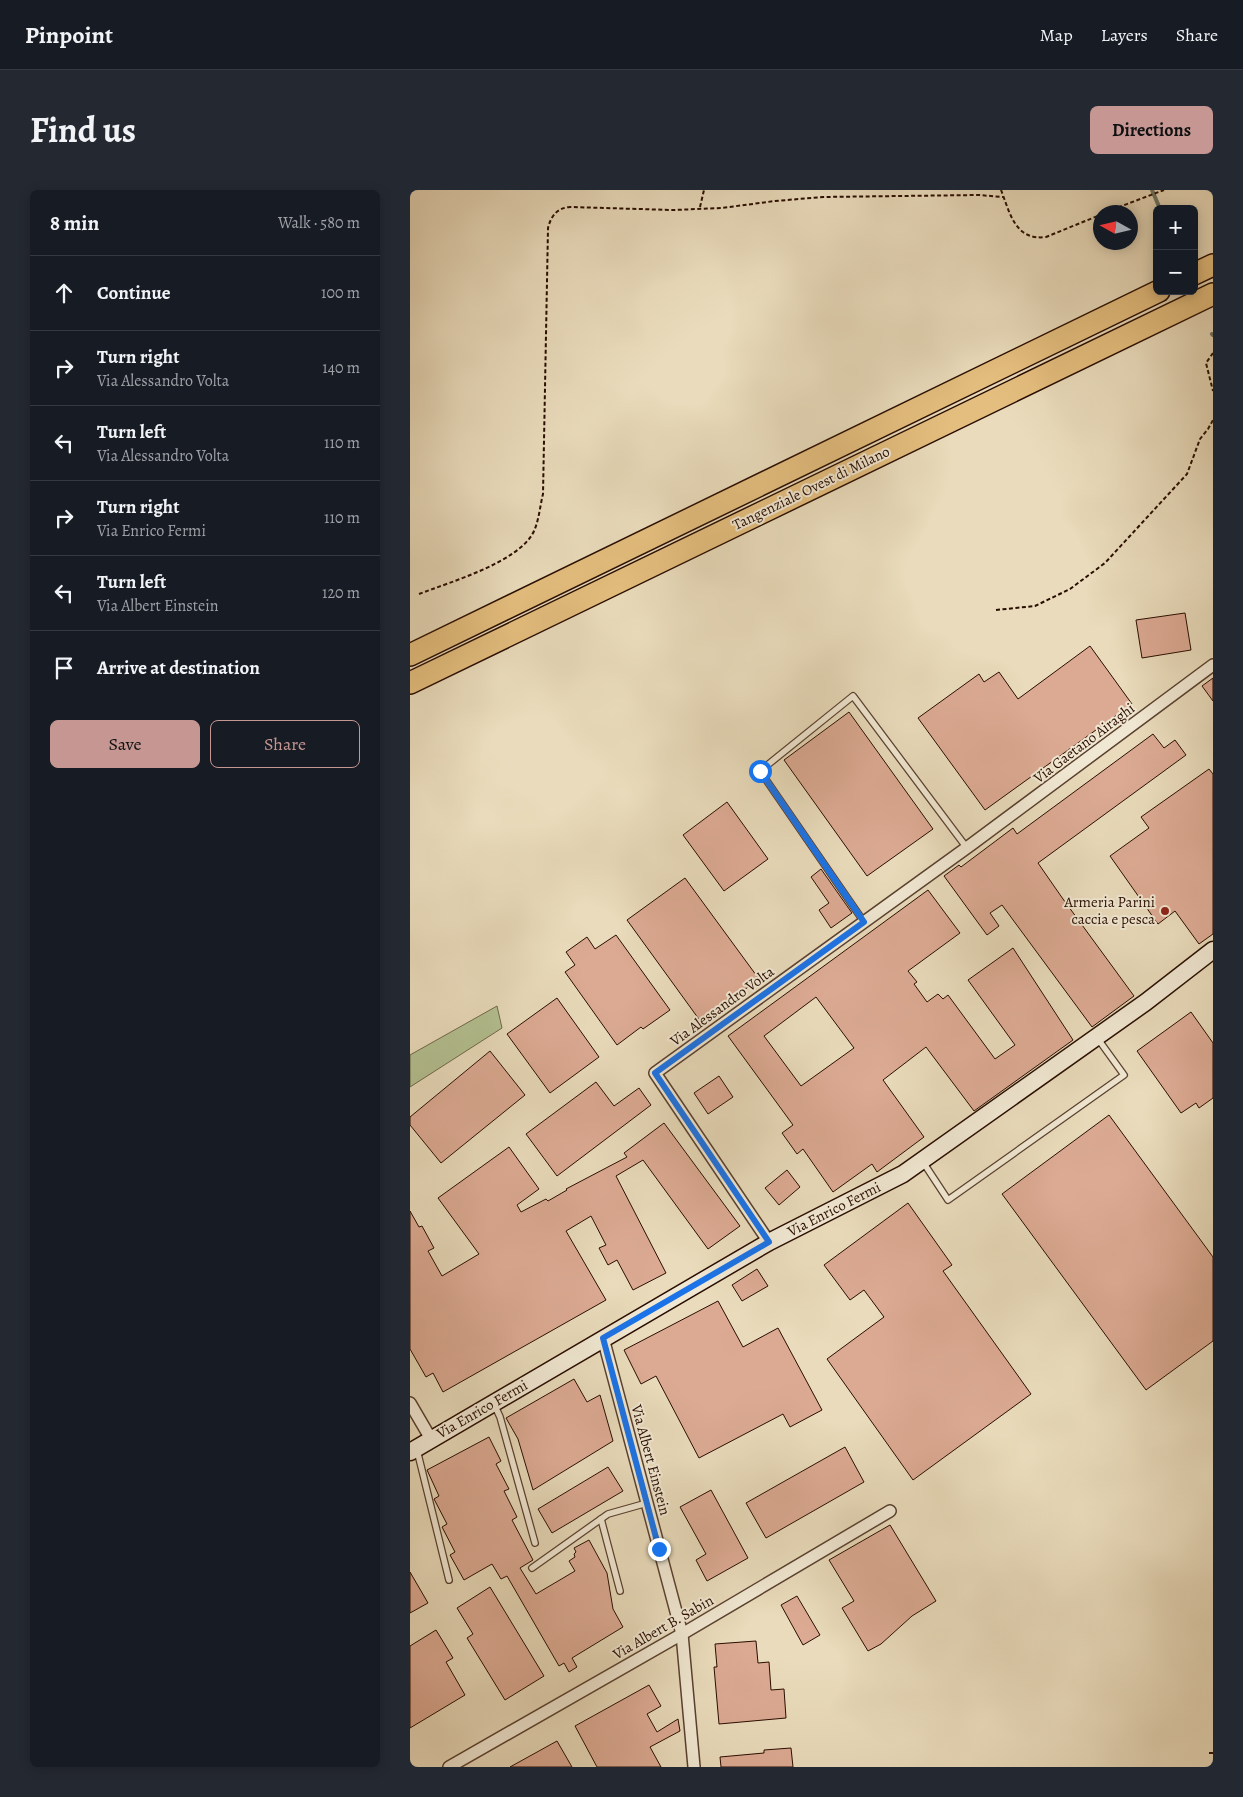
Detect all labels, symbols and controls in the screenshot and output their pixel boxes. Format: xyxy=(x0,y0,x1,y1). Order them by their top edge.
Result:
text: Pinpoint xyxy=(25,19,113,51)
text: Map xyxy=(1040,23,1073,47)
text: Layers xyxy=(1101,23,1148,47)
text: Share xyxy=(1176,23,1218,47)
text: Find us xyxy=(30,106,136,154)
button: Directions xyxy=(1090,106,1213,154)
north arrow xyxy=(1093,205,1138,250)
map controls xyxy=(1153,205,1198,295)
button: + xyxy=(1153,205,1198,250)
text: 8 min xyxy=(50,209,99,237)
text: Walk · 580 m xyxy=(278,212,360,234)
button: − xyxy=(1153,250,1198,295)
icon: ahead xyxy=(50,279,78,307)
text: Continue xyxy=(97,280,171,306)
text: 100 m xyxy=(321,282,360,304)
text: Turn right xyxy=(97,344,179,370)
icon: right xyxy=(50,354,78,382)
text: 140 m xyxy=(322,357,360,379)
text: Via Alessandro Volta xyxy=(97,370,229,392)
text: Turn left xyxy=(97,419,166,445)
icon: left xyxy=(50,429,78,457)
text: 110 m xyxy=(324,432,360,454)
street label: Tangenziale Ovest di Milano xyxy=(729,441,893,535)
text: Via Alessandro Volta xyxy=(97,445,229,467)
text: Turn right xyxy=(97,494,179,520)
icon: right xyxy=(50,504,78,532)
text: 110 m xyxy=(324,507,360,529)
text: Via Enrico Fermi xyxy=(97,520,206,542)
text: Turn left xyxy=(97,569,166,595)
icon: left xyxy=(50,579,78,607)
text: 120 m xyxy=(322,582,360,604)
text: Via Albert Einstein xyxy=(97,595,218,617)
icon: arrive xyxy=(50,654,78,682)
text: Arrive at destination xyxy=(97,655,260,681)
street label: Via Gaetano Airaghi xyxy=(1028,698,1139,788)
button: Save xyxy=(50,720,200,768)
button: Share xyxy=(210,720,360,768)
route start xyxy=(749,760,772,783)
place label: Armeria Parini caccia e pesca xyxy=(1063,892,1155,929)
marker: Armeria Parini caccia e pesca xyxy=(1159,905,1171,917)
street label: Via Alessandro Volta xyxy=(665,961,778,1051)
street label: Via Enrico Fermi xyxy=(783,1177,884,1242)
street label: Via Enrico Fermi xyxy=(432,1375,531,1444)
street label: Via Albert Einstein xyxy=(626,1401,675,1518)
route end xyxy=(648,1538,671,1561)
street label: Via Albert B. Sabin xyxy=(608,1590,717,1664)

